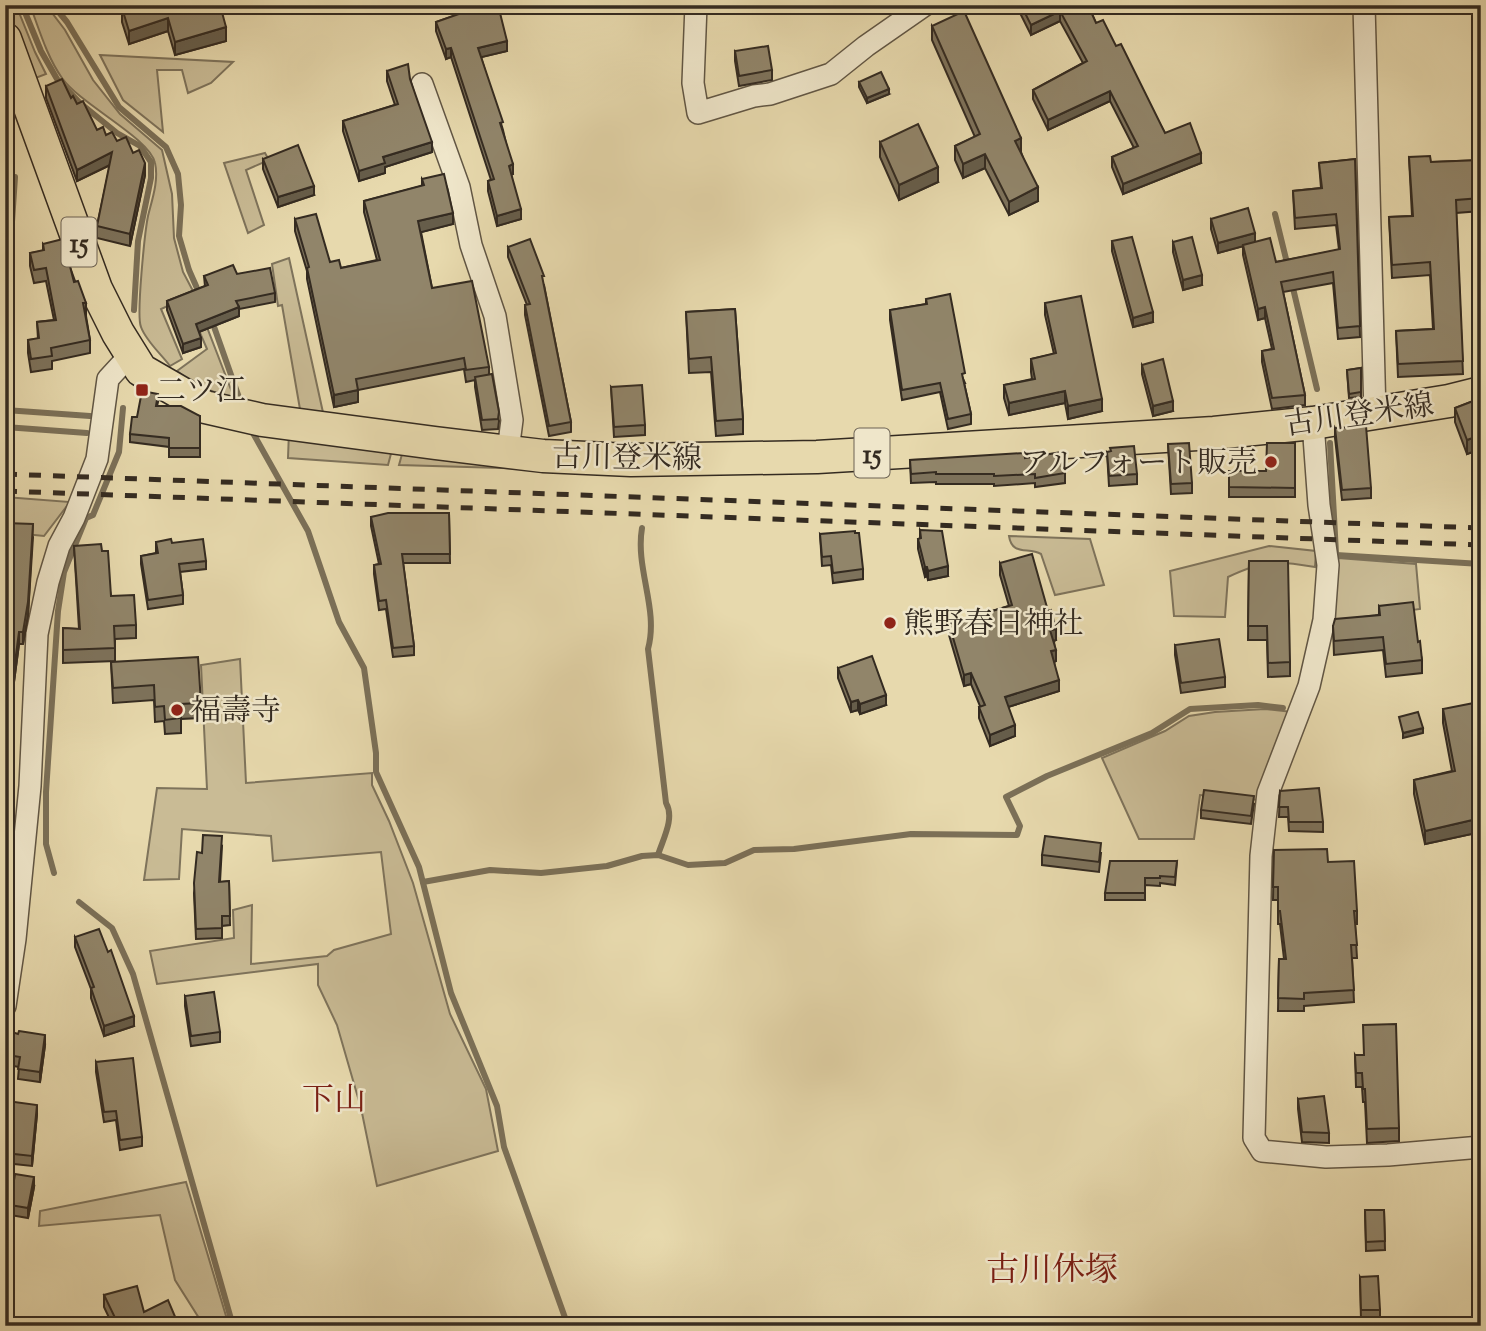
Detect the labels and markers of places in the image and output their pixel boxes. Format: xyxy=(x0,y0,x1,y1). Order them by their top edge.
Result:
place label: 二ツ江 xyxy=(156,371,246,414)
marker: 二ツ江 xyxy=(134,382,150,398)
place label: アルフォート販売 xyxy=(1020,443,1257,486)
marker: アルフォート販売 xyxy=(1263,454,1279,470)
place label: 熊野春日神社 xyxy=(904,604,1084,647)
marker: 熊野春日神社 xyxy=(882,615,898,631)
place label: 福壽寺 xyxy=(191,691,281,734)
marker: 福壽寺 xyxy=(169,702,185,718)

